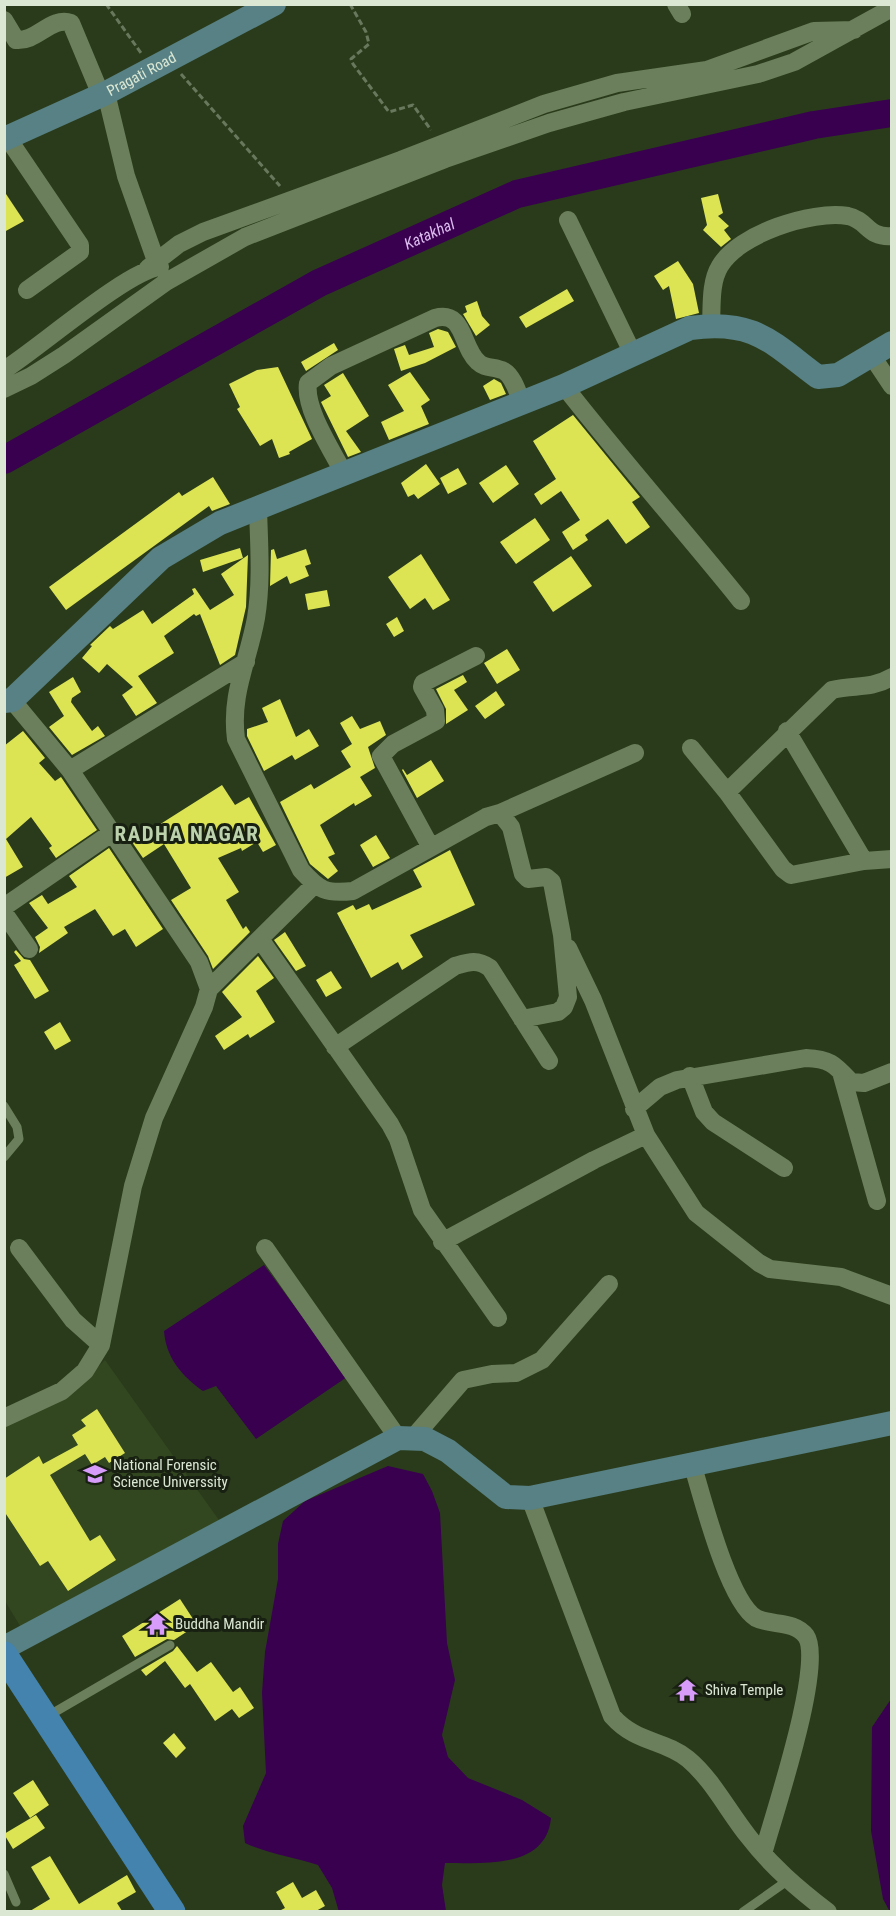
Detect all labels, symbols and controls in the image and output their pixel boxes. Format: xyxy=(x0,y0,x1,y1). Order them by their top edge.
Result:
street label: Pragati Road xyxy=(104,49,179,100)
water label: Katakhal xyxy=(401,214,458,254)
district label: RADHA NAGAR xyxy=(115,822,259,846)
place label: National Forensic Science Universsity xyxy=(113,1456,228,1491)
school or university icon: National Forensic Science Universsity xyxy=(82,1461,108,1487)
temple icon: Buddha Mandir xyxy=(144,1611,170,1637)
place label: Buddha Mandir xyxy=(175,1615,265,1633)
temple icon: Shiva Temple xyxy=(674,1677,700,1703)
place label: Shiva Temple xyxy=(705,1681,783,1699)

